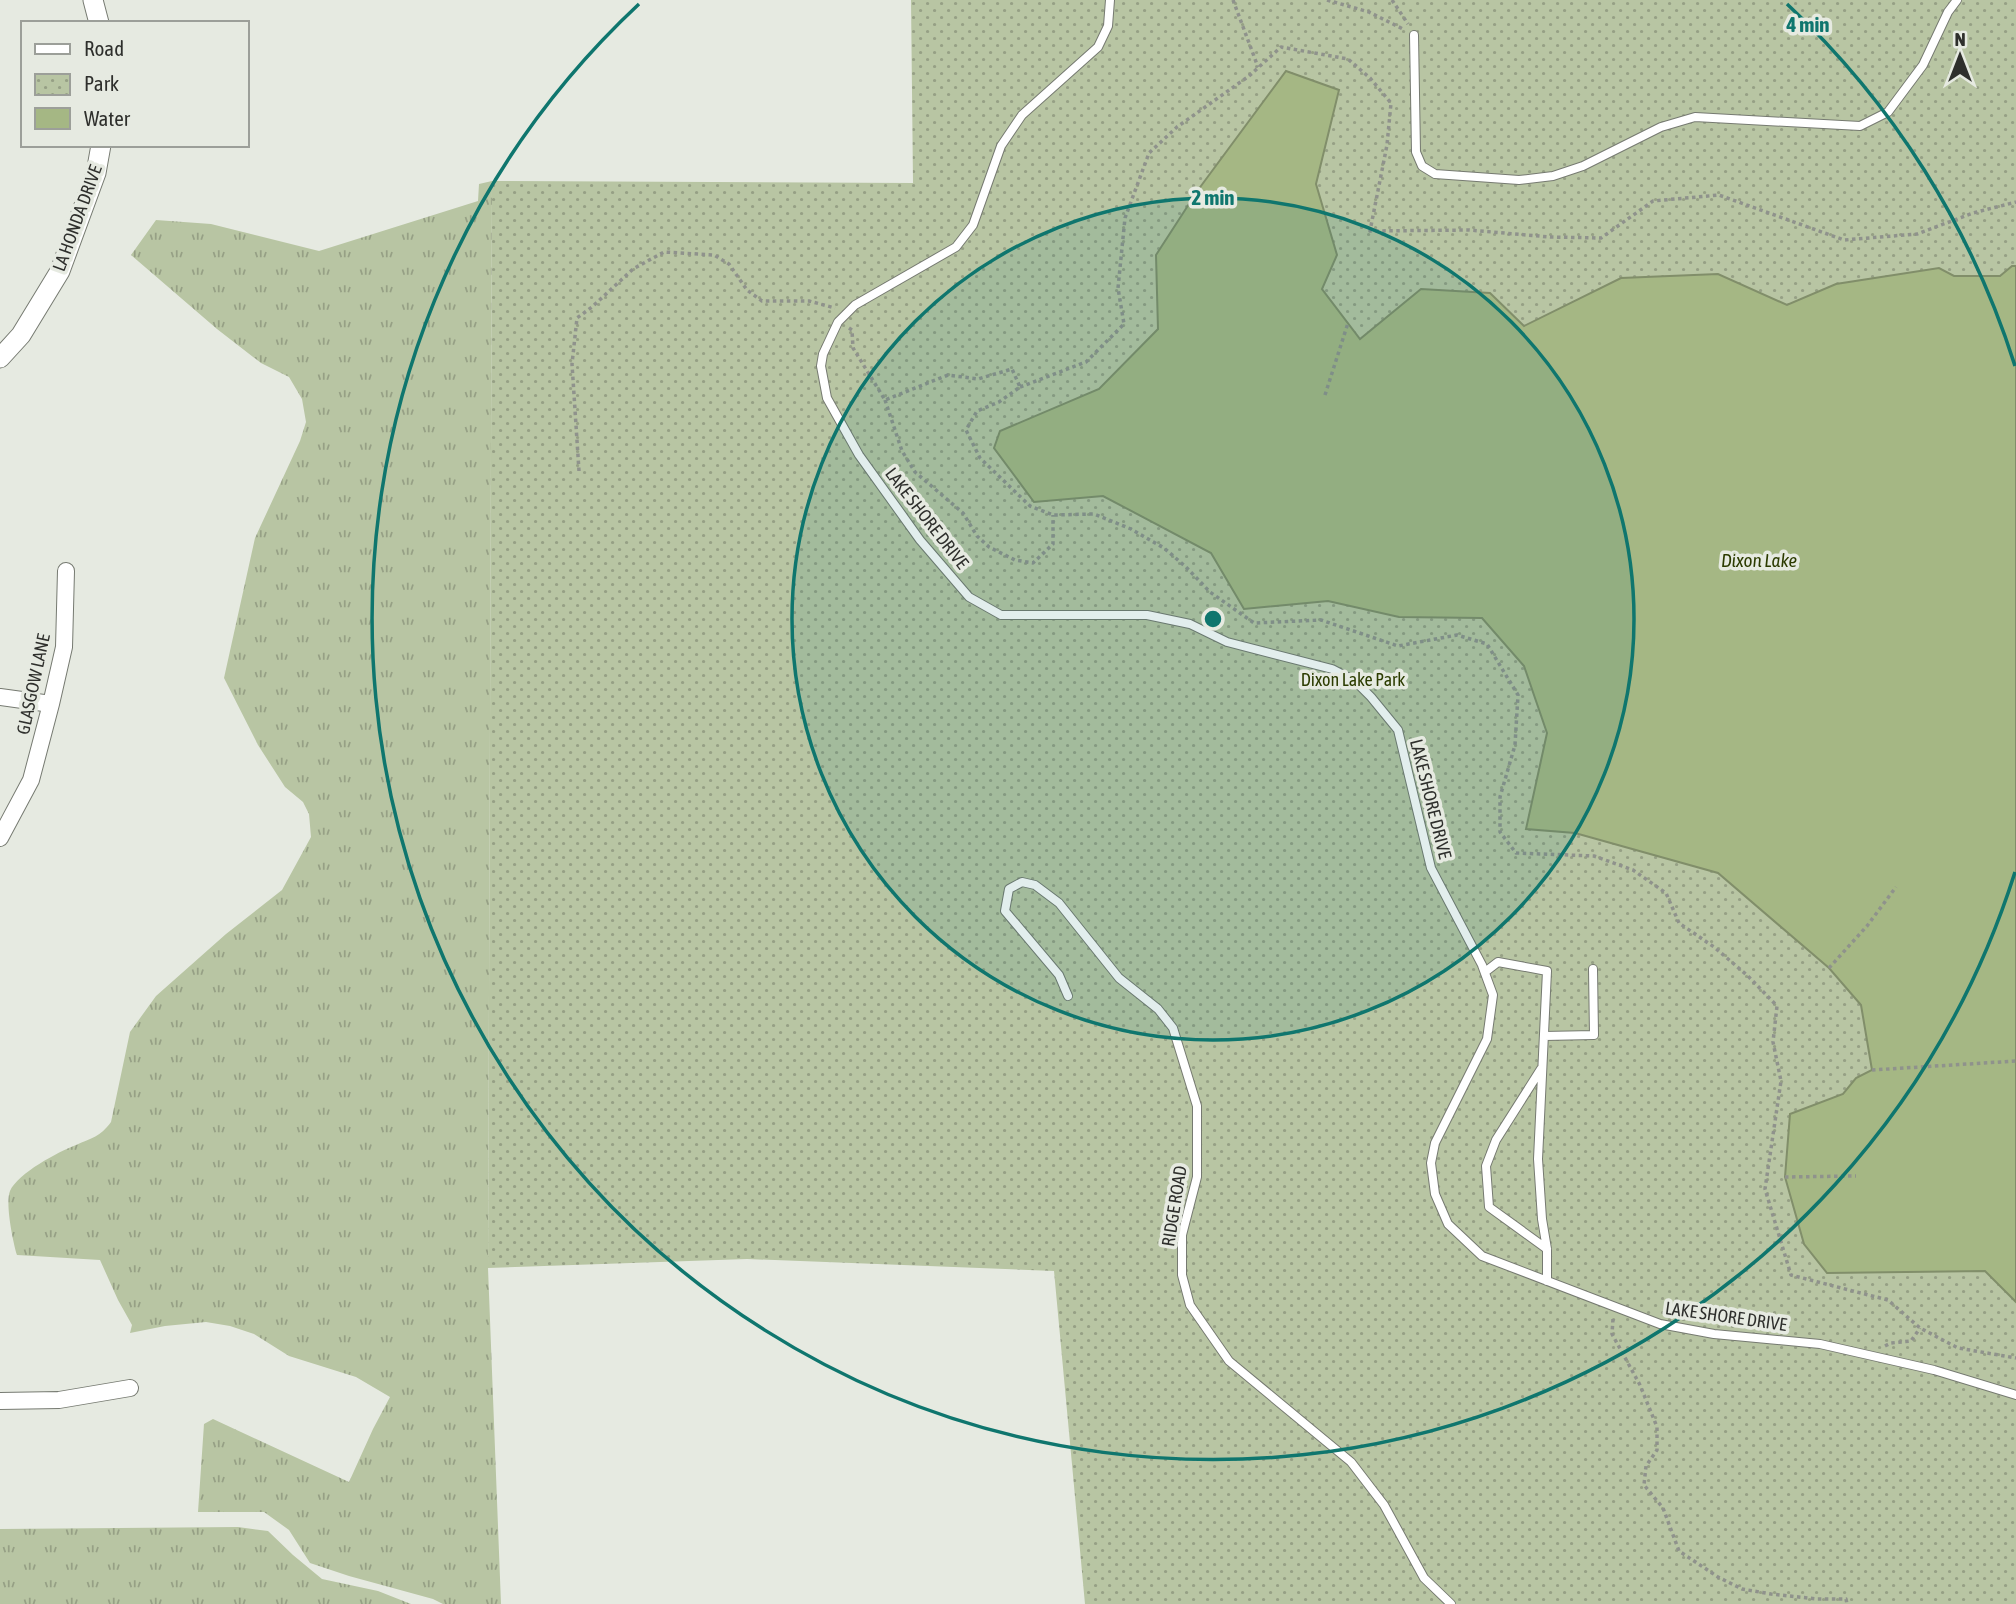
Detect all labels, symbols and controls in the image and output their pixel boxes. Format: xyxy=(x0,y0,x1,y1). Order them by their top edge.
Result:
text: 4 min xyxy=(1786,12,1829,36)
legend xyxy=(21,21,248,147)
north arrow xyxy=(1925,21,1995,91)
text: N xyxy=(1954,28,1966,50)
text: Road xyxy=(84,36,124,60)
text: Park xyxy=(84,71,119,95)
text: Water xyxy=(84,106,131,130)
street label: LA HONDA DRIVE xyxy=(48,162,106,274)
text: 2 min xyxy=(1192,185,1234,209)
street label: LAKE SHORE DRIVE xyxy=(881,463,973,573)
water label: Dixon Lake xyxy=(1721,549,1797,571)
centre of rings xyxy=(1201,607,1225,631)
street label: GLASGOW LANE xyxy=(12,631,54,736)
park label: Dixon Lake Park xyxy=(1301,669,1405,690)
street label: LAKE SHORE DRIVE xyxy=(1406,737,1456,861)
street label: RIDGE ROAD xyxy=(1157,1164,1191,1248)
street label: LAKE SHORE DRIVE xyxy=(1664,1297,1788,1335)

